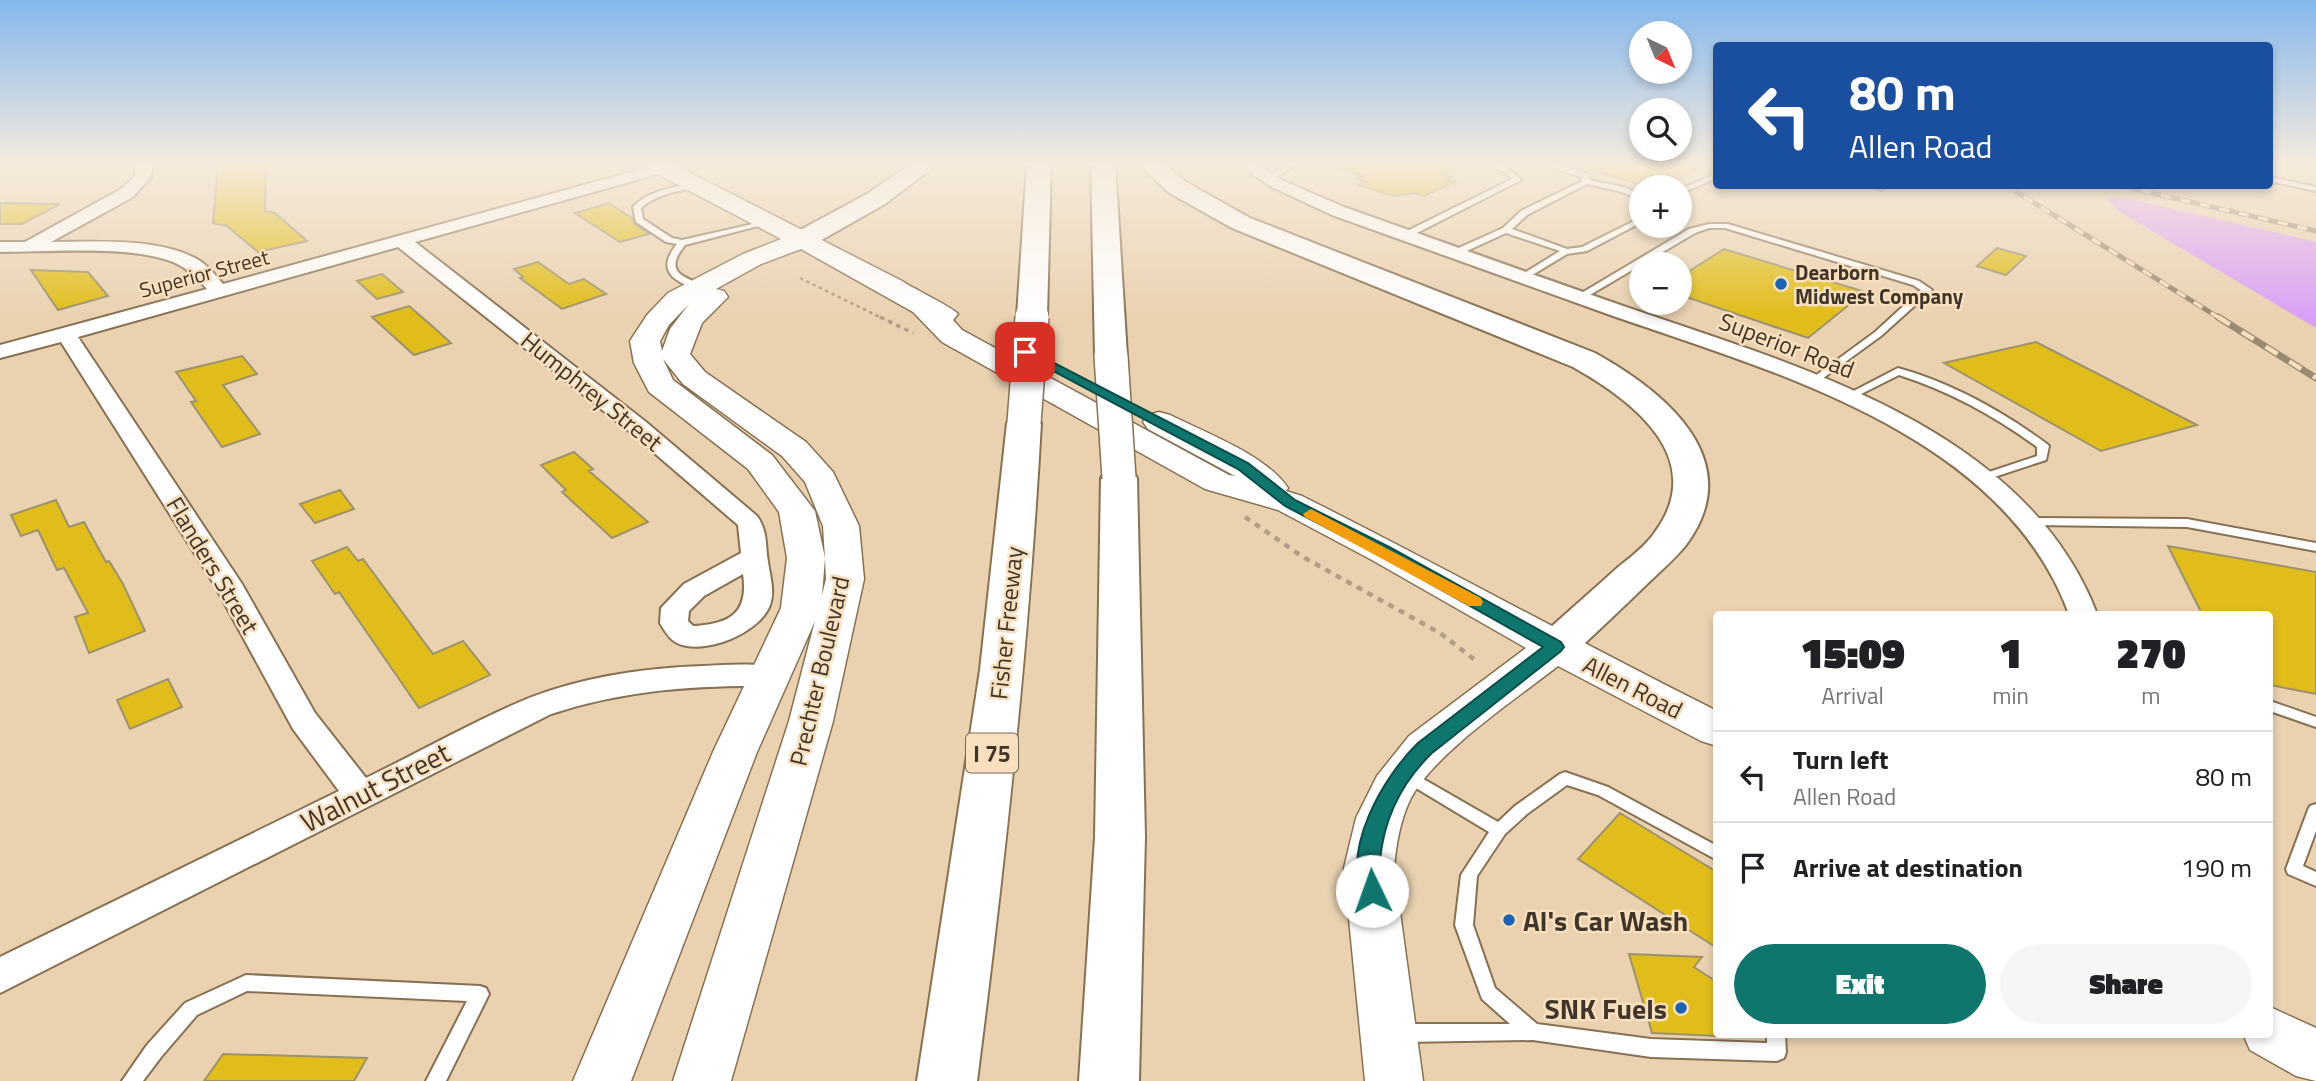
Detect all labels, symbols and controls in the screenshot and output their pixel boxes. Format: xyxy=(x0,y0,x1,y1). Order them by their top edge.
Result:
north arrow xyxy=(1629,21,1692,84)
map controls xyxy=(1629,21,1692,315)
text: 80 m xyxy=(1849,54,1956,129)
icon: left xyxy=(1734,70,1825,161)
button: search xyxy=(1629,98,1692,161)
text: Allen Road xyxy=(1849,122,1993,170)
button: + xyxy=(1629,175,1692,238)
street label: Superior Street xyxy=(136,240,273,306)
button: − xyxy=(1629,252,1692,315)
place label: Dearborn Midwest Company xyxy=(1795,256,1964,312)
marker: Dearborn Midwest Company xyxy=(1773,276,1789,292)
street label: Superior Road xyxy=(1714,303,1860,387)
street label: Humphrey Street xyxy=(513,322,671,460)
pin xyxy=(995,322,1055,382)
icon: arrive xyxy=(1006,333,1044,371)
street label: Flanders Street xyxy=(158,490,269,641)
street label: Fisher Freeway xyxy=(980,544,1032,701)
street label: Prechter Boulevard xyxy=(780,573,858,769)
text: 15:09 xyxy=(1800,620,1905,684)
text: 1 xyxy=(1999,620,2022,684)
text: 270 xyxy=(2116,620,2186,684)
street label: Allen Road xyxy=(1577,647,1689,727)
text: Arrival xyxy=(1821,678,1884,713)
text: min xyxy=(1992,678,2029,713)
text: m xyxy=(2141,678,2161,713)
street label: Walnut Street xyxy=(293,731,458,843)
road number: I 75 xyxy=(966,734,1018,772)
text: Turn left xyxy=(1793,740,1888,779)
text: 80 m xyxy=(2195,757,2252,796)
icon: left xyxy=(1734,758,1772,796)
text: Allen Road xyxy=(1793,779,1896,814)
text: Arrive at destination xyxy=(1793,848,2023,887)
text: 190 m xyxy=(2181,848,2252,887)
icon: arrive xyxy=(1734,849,1772,887)
position arrow xyxy=(1335,854,1409,928)
place label: Al's Car Wash xyxy=(1523,899,1688,942)
marker: Al's Car Wash xyxy=(1501,912,1517,928)
button: Exit xyxy=(1734,944,1986,1024)
button: Share xyxy=(2000,944,2252,1024)
place label: SNK Fuels xyxy=(1545,987,1667,1030)
marker: SNK Fuels xyxy=(1673,1000,1689,1016)

